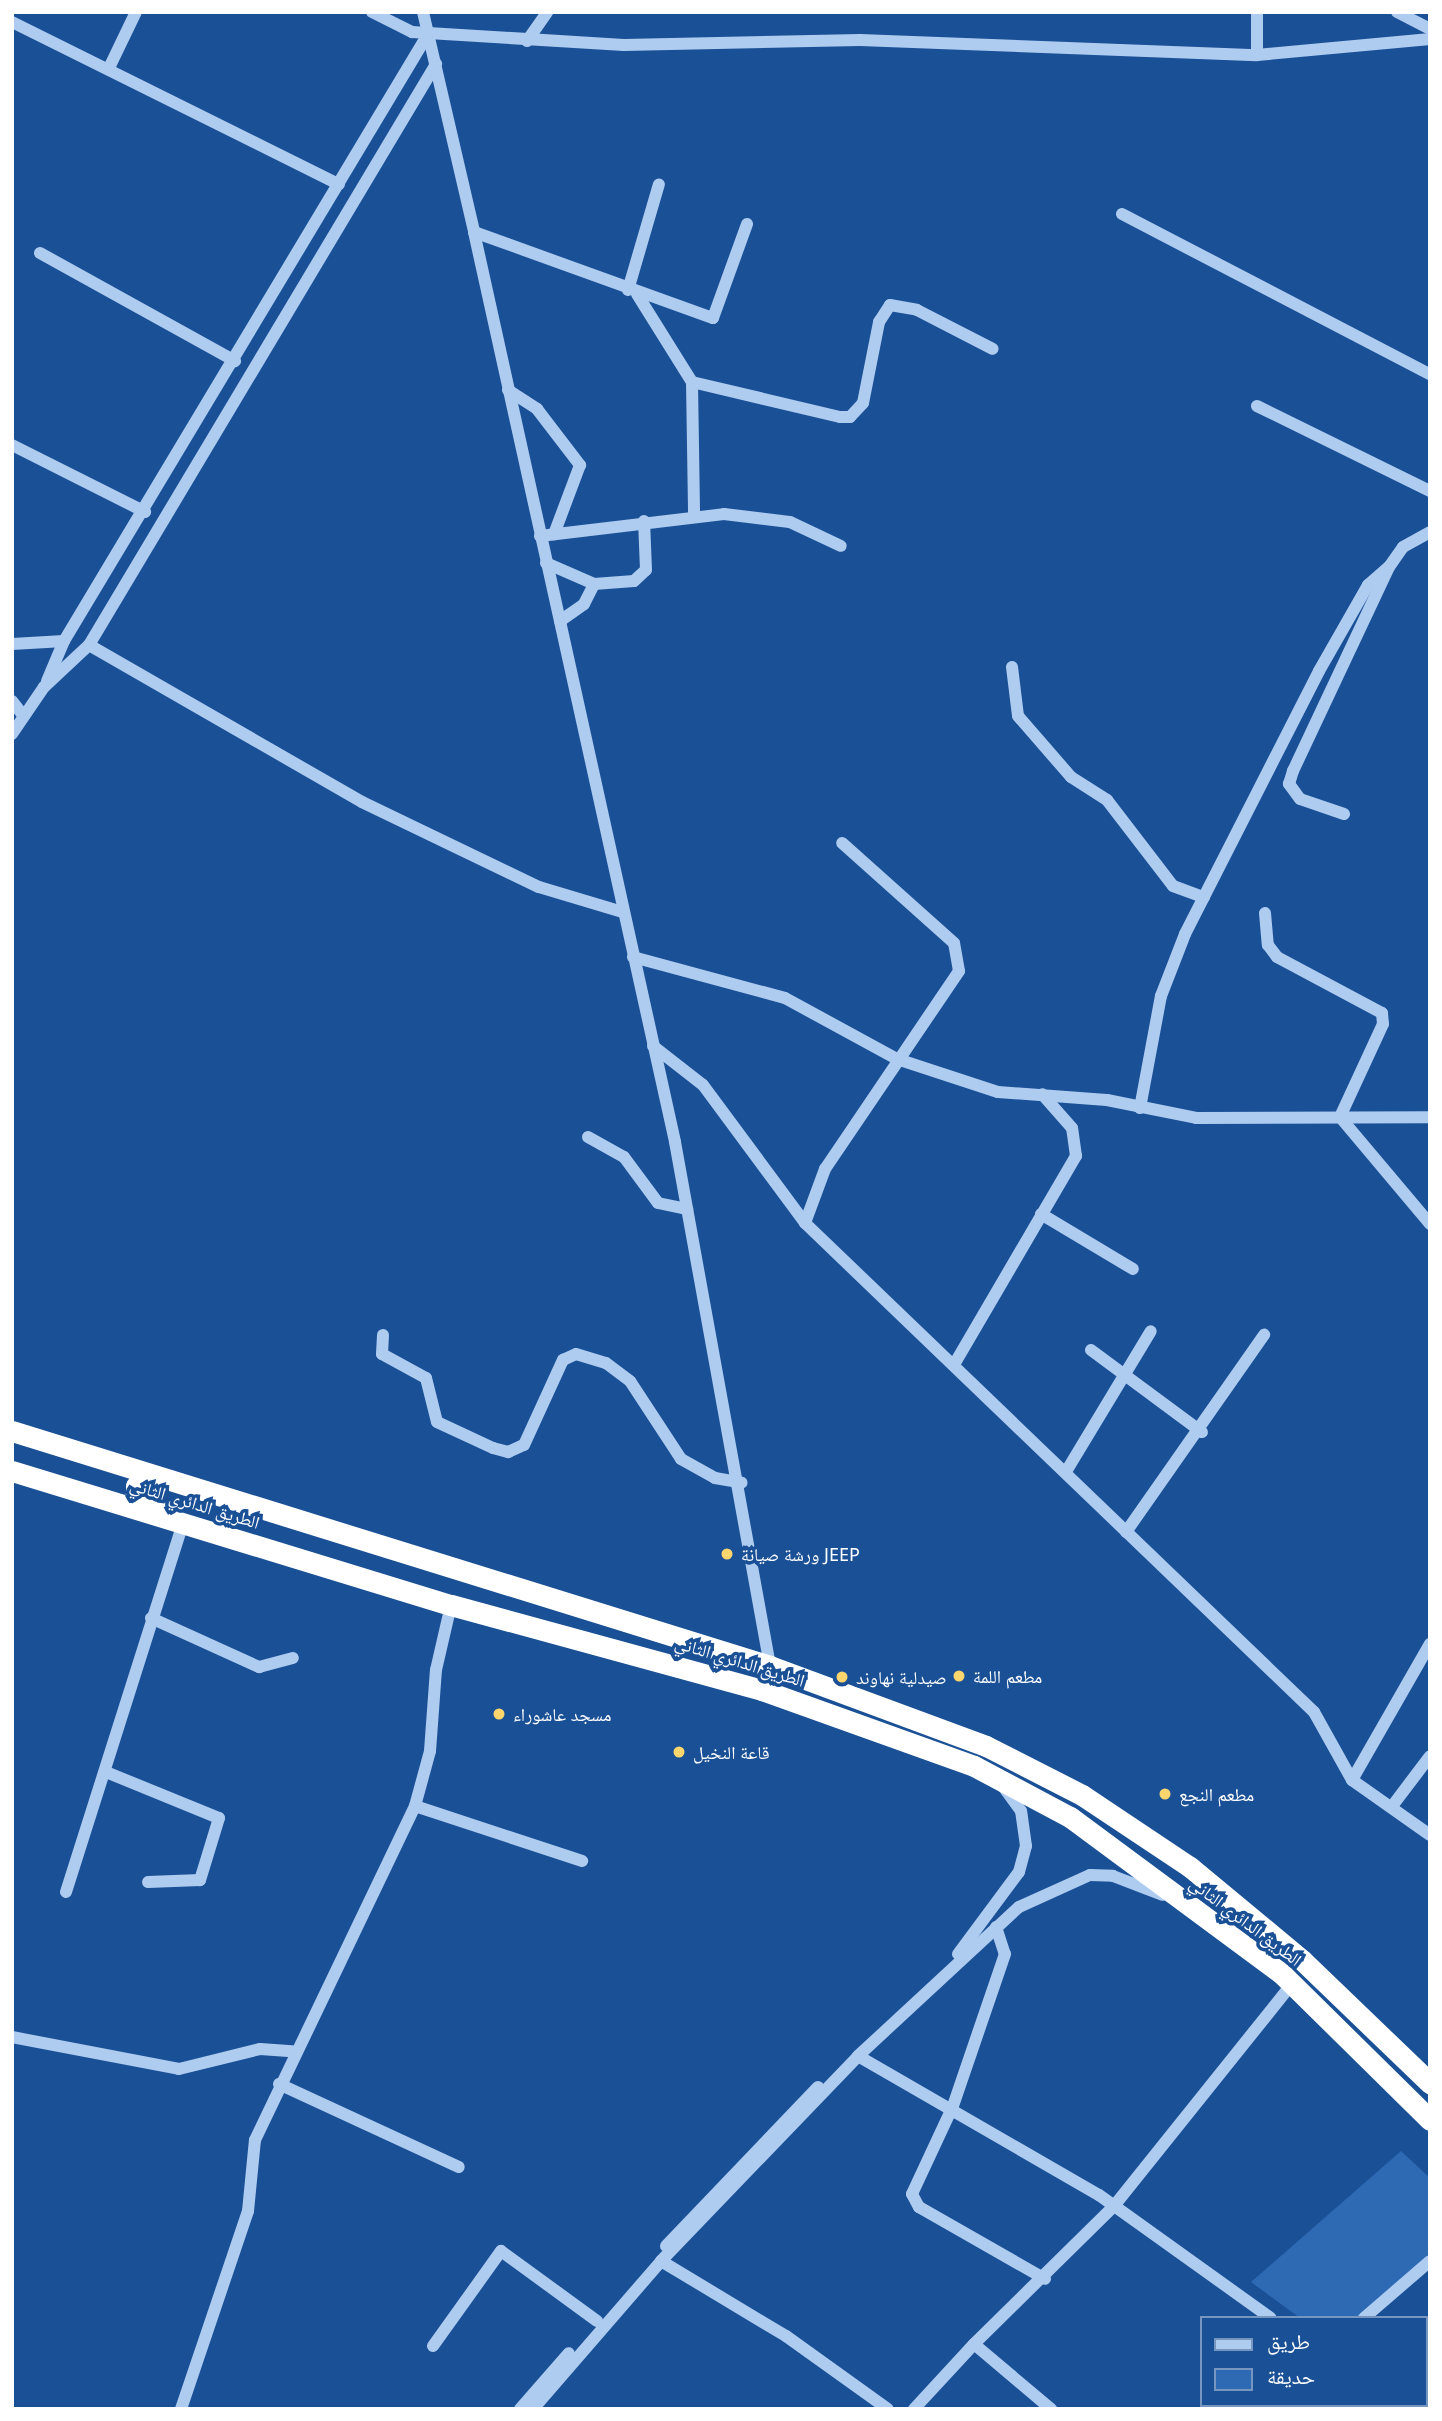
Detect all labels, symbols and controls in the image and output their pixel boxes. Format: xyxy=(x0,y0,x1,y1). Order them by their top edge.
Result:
street label: الطريق الدائري الثاني xyxy=(128,1473,262,1533)
place label: ورشة صيانة JEEP xyxy=(741,1543,860,1565)
marker: ورشة صيانة JEEP xyxy=(719,1546,735,1562)
street label: الطريق الدائري الثاني xyxy=(673,1631,807,1691)
place label: مطعم اللمة xyxy=(973,1665,1042,1687)
place label: صيدلية نهاوند xyxy=(856,1666,947,1688)
marker: مطعم اللمة xyxy=(951,1668,967,1684)
marker: صيدلية نهاوند xyxy=(834,1669,850,1685)
place label: مسجد عاشوراء xyxy=(513,1703,611,1725)
marker: مسجد عاشوراء xyxy=(491,1706,507,1722)
place label: قاعة النخيل xyxy=(693,1741,769,1763)
marker: قاعة النخيل xyxy=(671,1744,687,1760)
place label: مطعم النجع xyxy=(1179,1783,1254,1805)
marker: مطعم النجع xyxy=(1157,1786,1173,1802)
street label: الطريق الدائري الثاني xyxy=(1186,1872,1306,1970)
legend xyxy=(1200,2316,1428,2407)
text: طريق xyxy=(1267,2327,1310,2355)
text: حديقة xyxy=(1267,2362,1315,2390)

